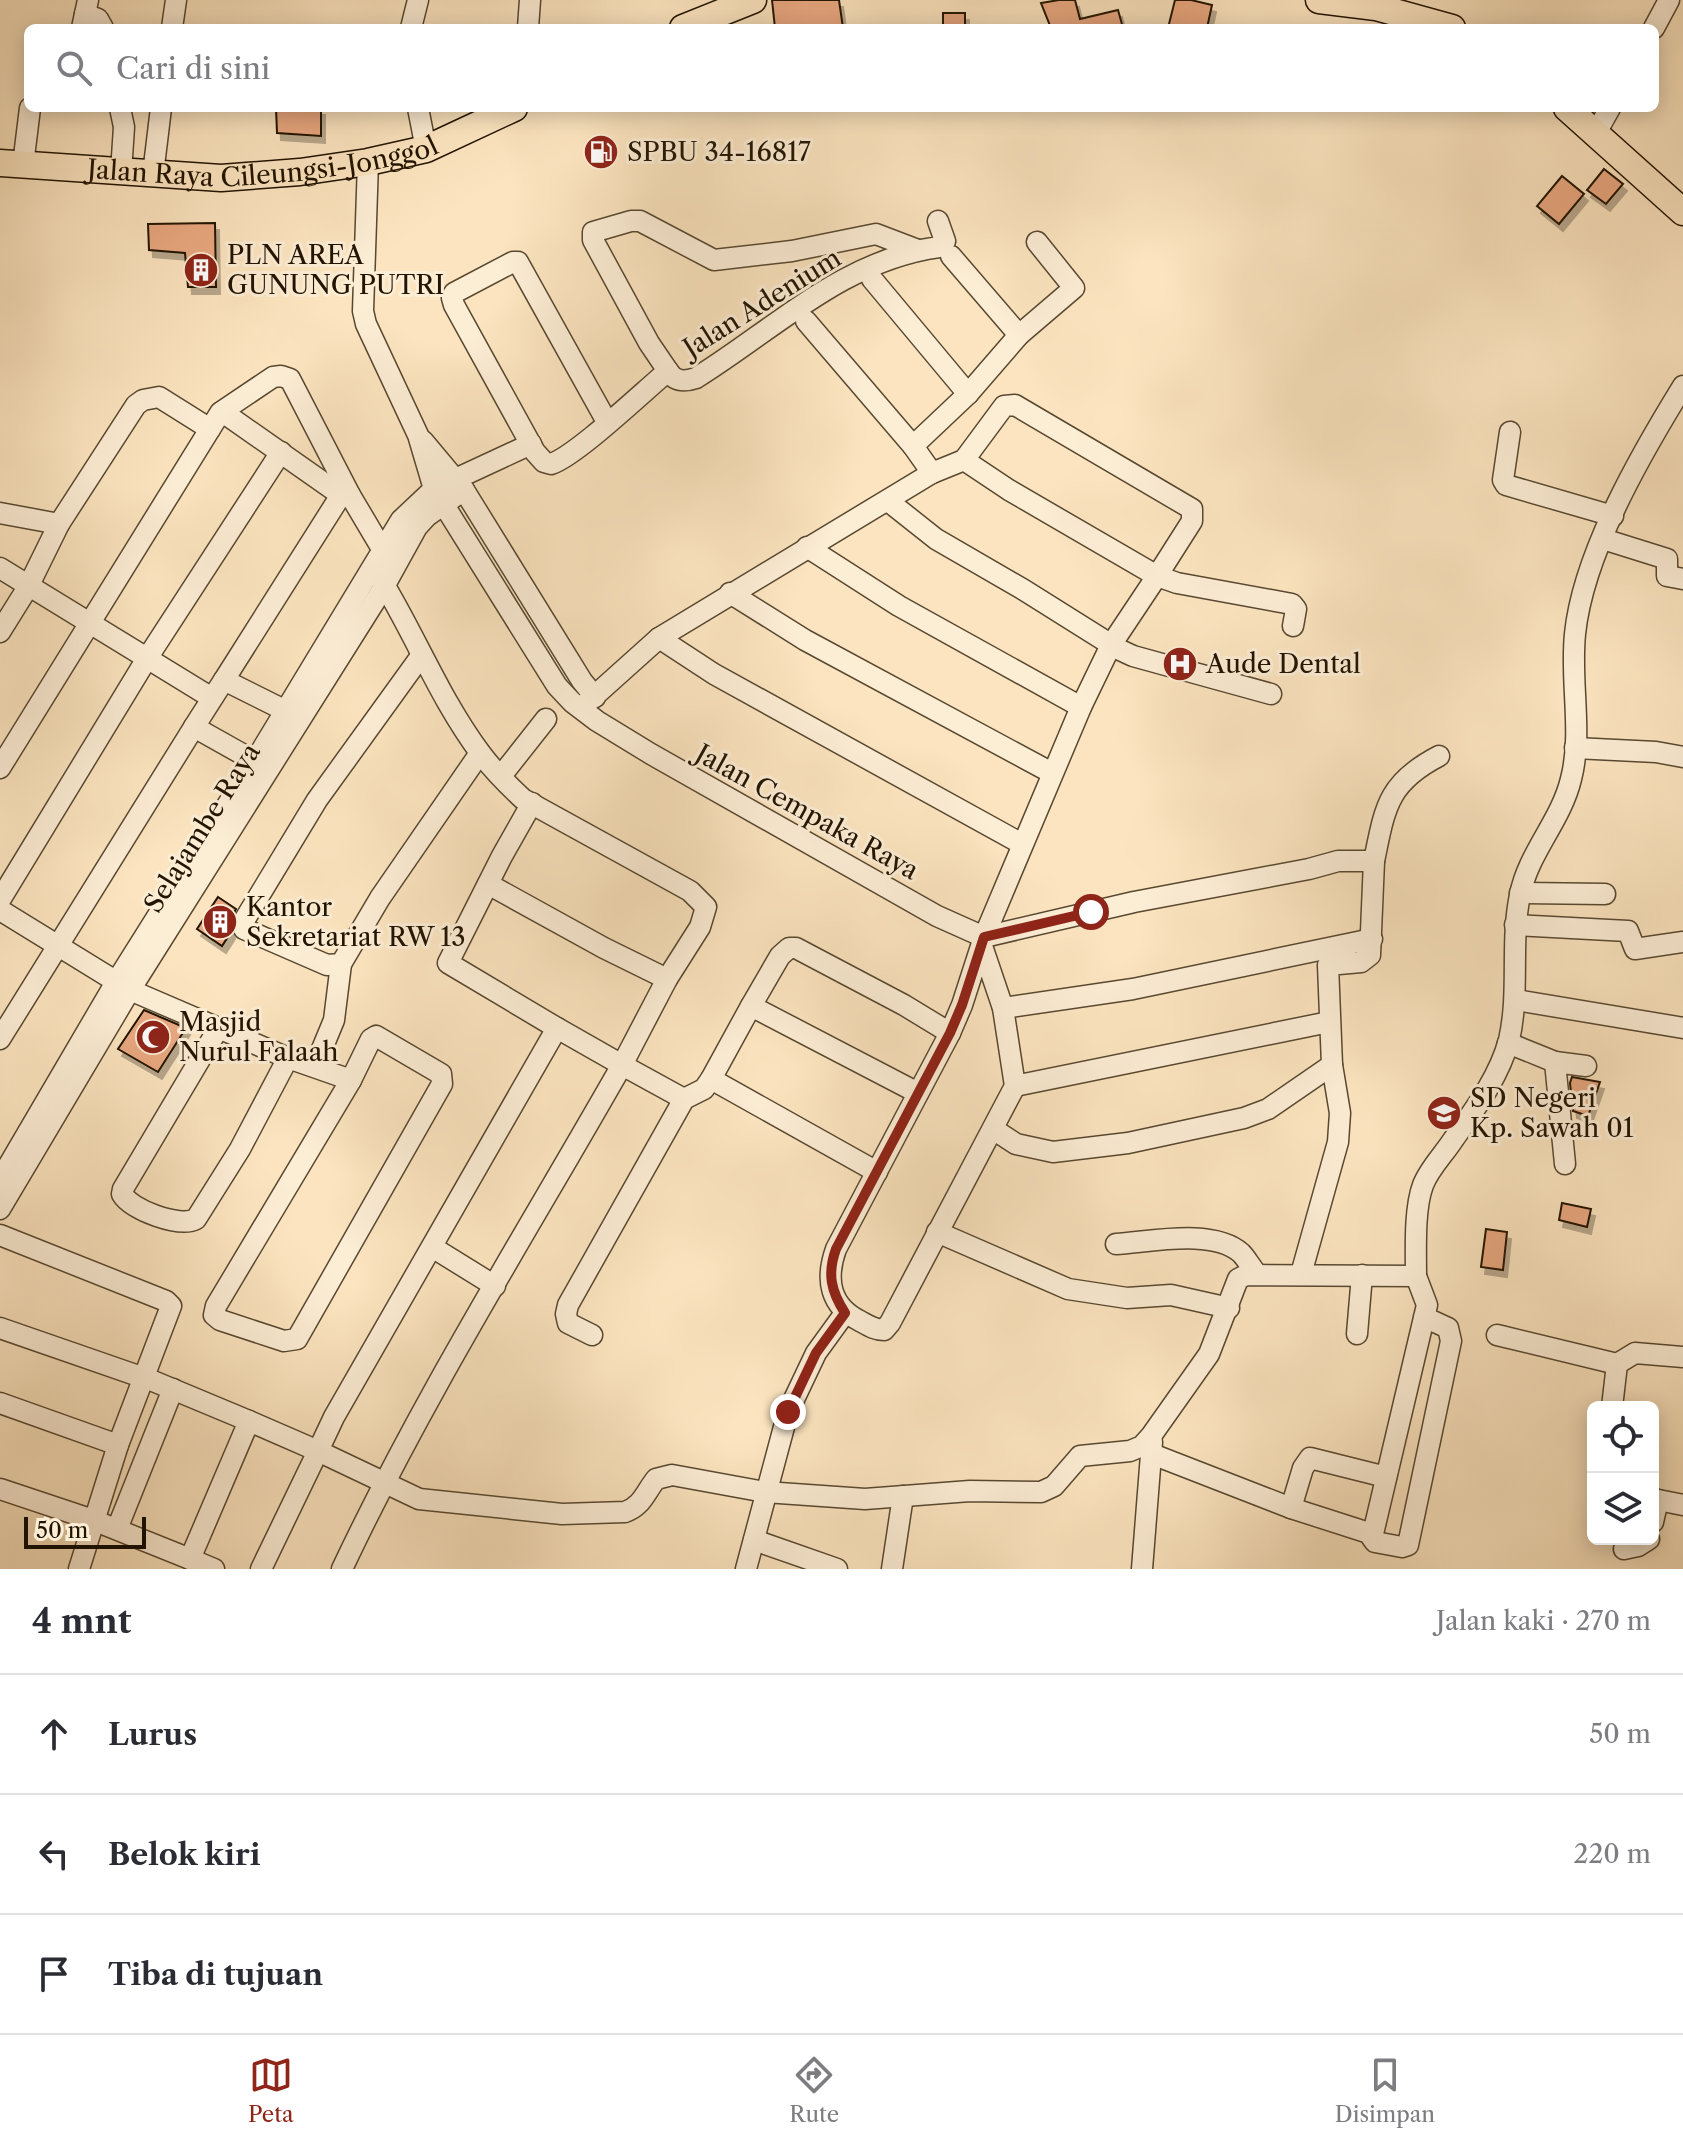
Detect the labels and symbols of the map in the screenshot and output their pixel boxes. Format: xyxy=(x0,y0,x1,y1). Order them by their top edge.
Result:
street label: Jalan Raya Cileungsi-Jonggol xyxy=(82,130,443,194)
fuel station icon: SPBU 34-16817 xyxy=(582,133,620,171)
place label: SPBU 34-16817 xyxy=(627,136,811,168)
place label: PLN AREA GUNUNG PUTRI xyxy=(227,239,444,301)
street label: Jalan Adenium xyxy=(674,242,847,366)
building icon: PLN AREA GUNUNG PUTRI xyxy=(182,251,220,289)
hospital icon: Aude Dental xyxy=(1161,645,1199,683)
place label: Aude Dental xyxy=(1205,648,1361,680)
street label: Jalan Cempaka Raya xyxy=(686,735,924,887)
street label: Selajambe Raya xyxy=(137,737,267,919)
place label: Kantor Sekretariat RW 13 xyxy=(246,891,466,953)
route start xyxy=(1073,894,1109,930)
building icon: Kantor Sekretariat RW 13 xyxy=(201,903,239,941)
place label: Masjid Nurul Falaah xyxy=(179,1006,339,1068)
mosque icon: Masjid Nurul Falaah xyxy=(134,1018,172,1056)
place label: SD Negeri Kp. Sawah 01 xyxy=(1470,1082,1634,1144)
school or university icon: SD Negeri Kp. Sawah 01 xyxy=(1425,1094,1463,1132)
route end xyxy=(770,1394,806,1430)
scale bar xyxy=(24,1513,146,1549)

